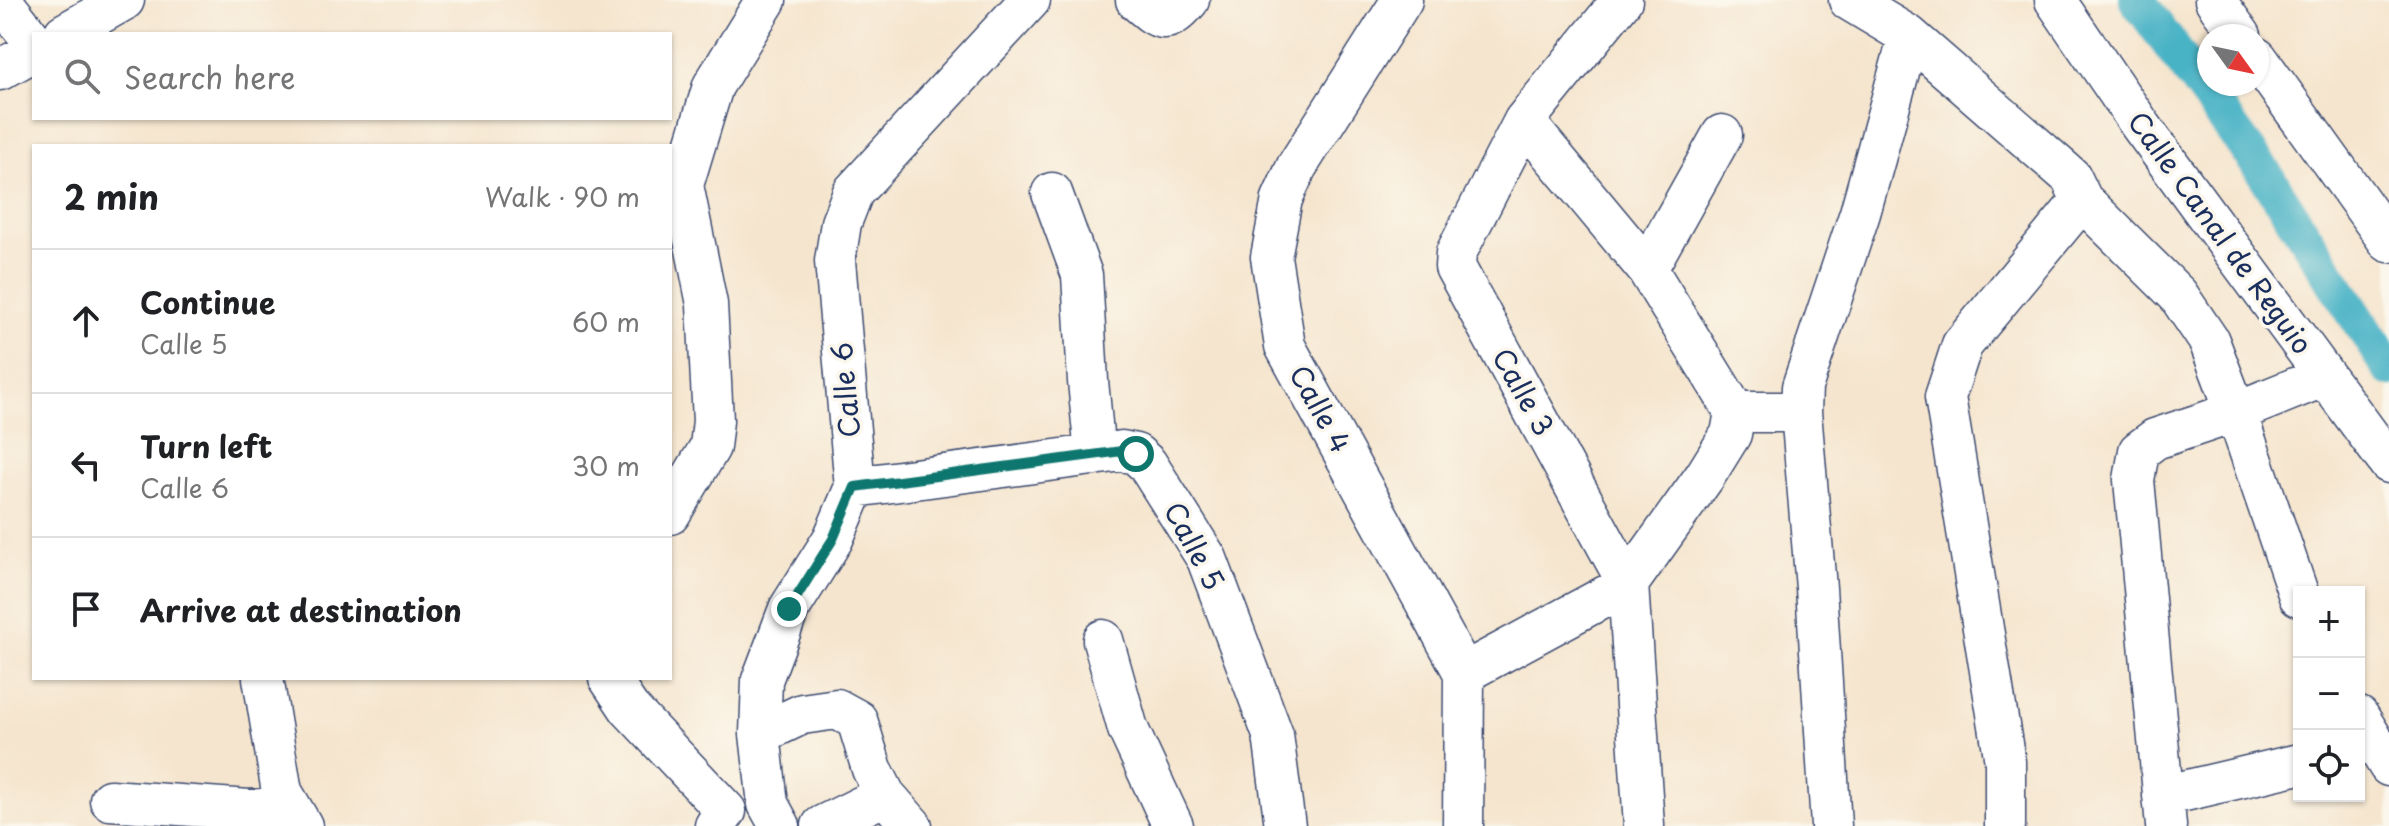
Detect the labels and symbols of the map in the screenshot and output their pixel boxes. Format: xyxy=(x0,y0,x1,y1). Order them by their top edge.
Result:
north arrow xyxy=(2197,24,2269,96)
street label: Calle Canal de Reguio xyxy=(2118,102,2324,363)
street label: Calle 3 xyxy=(1483,339,1566,443)
street label: Calle 6 xyxy=(819,341,870,440)
street label: Calle 4 xyxy=(1280,356,1363,460)
route start xyxy=(1118,436,1154,472)
street label: Calle 5 xyxy=(1154,494,1236,597)
route end xyxy=(771,591,807,627)

